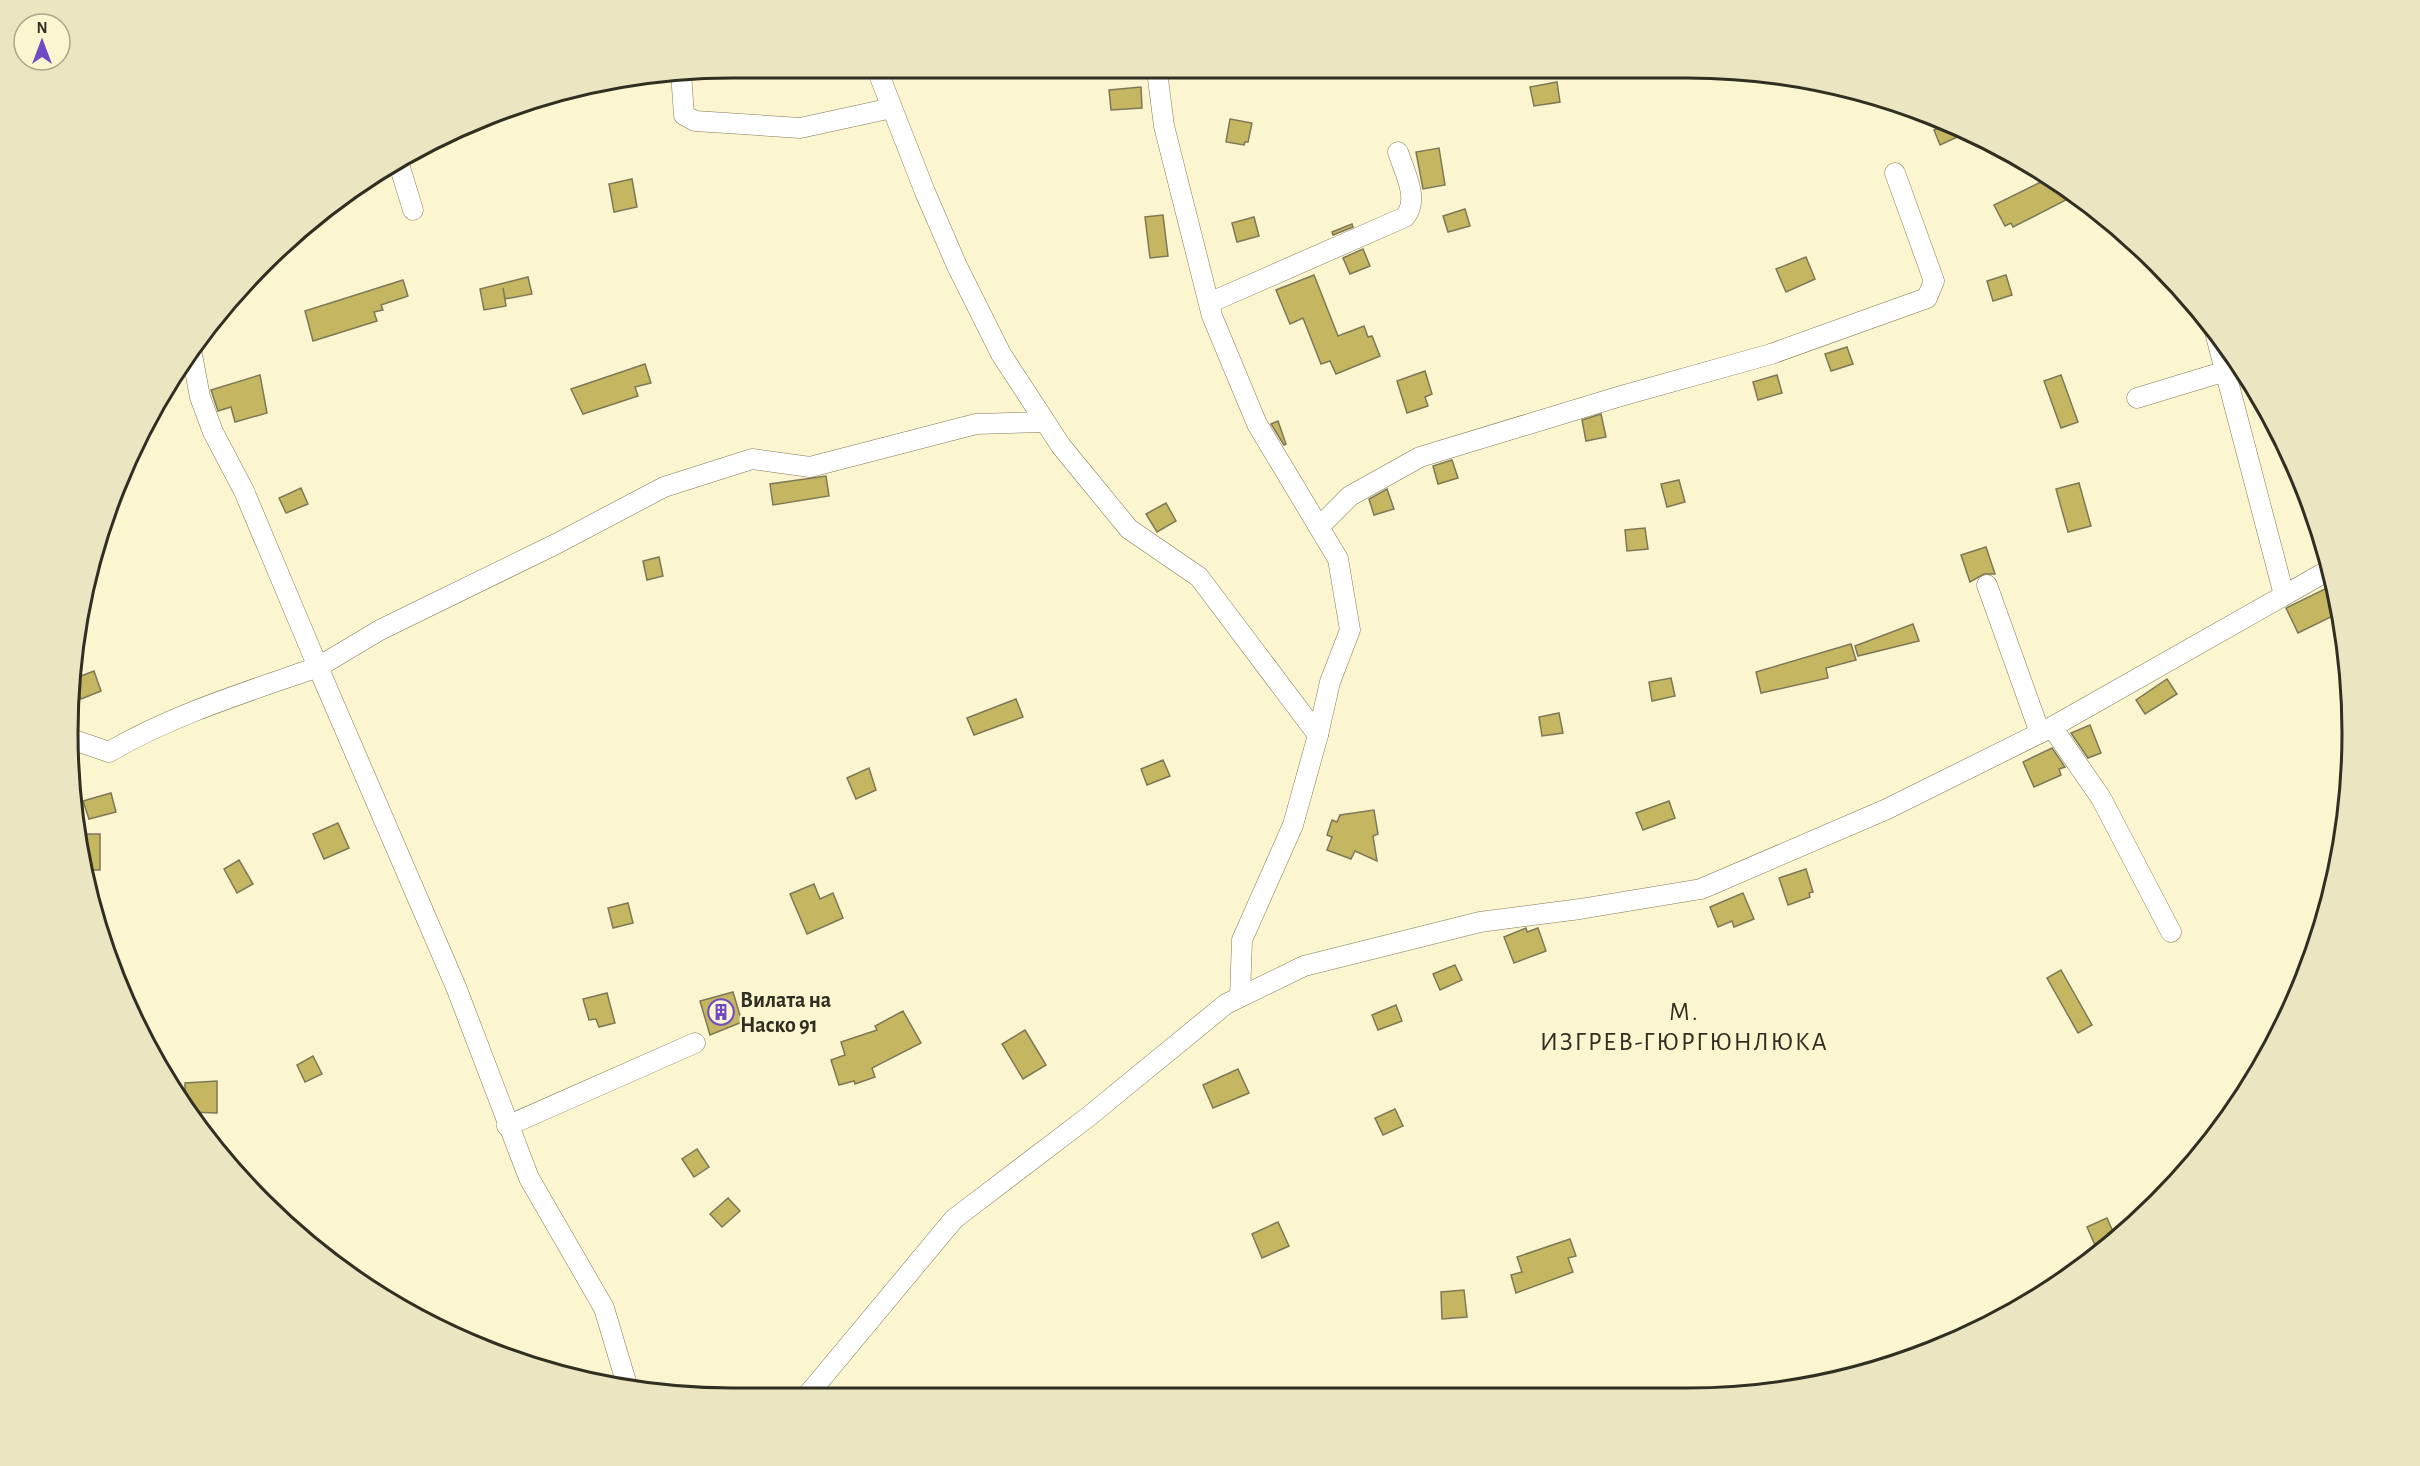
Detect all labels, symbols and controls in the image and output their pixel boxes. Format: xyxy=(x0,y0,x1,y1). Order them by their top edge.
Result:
north arrow xyxy=(12,12,72,72)
text: N xyxy=(36,20,48,36)
place label: Вилата на Наско 91 xyxy=(740,989,831,1036)
building icon: Вилата на Наско 91 xyxy=(706,997,736,1027)
district label: М. ИЗГРЕВ-ГЮРГЮНЛЮКА xyxy=(1540,999,1828,1055)

